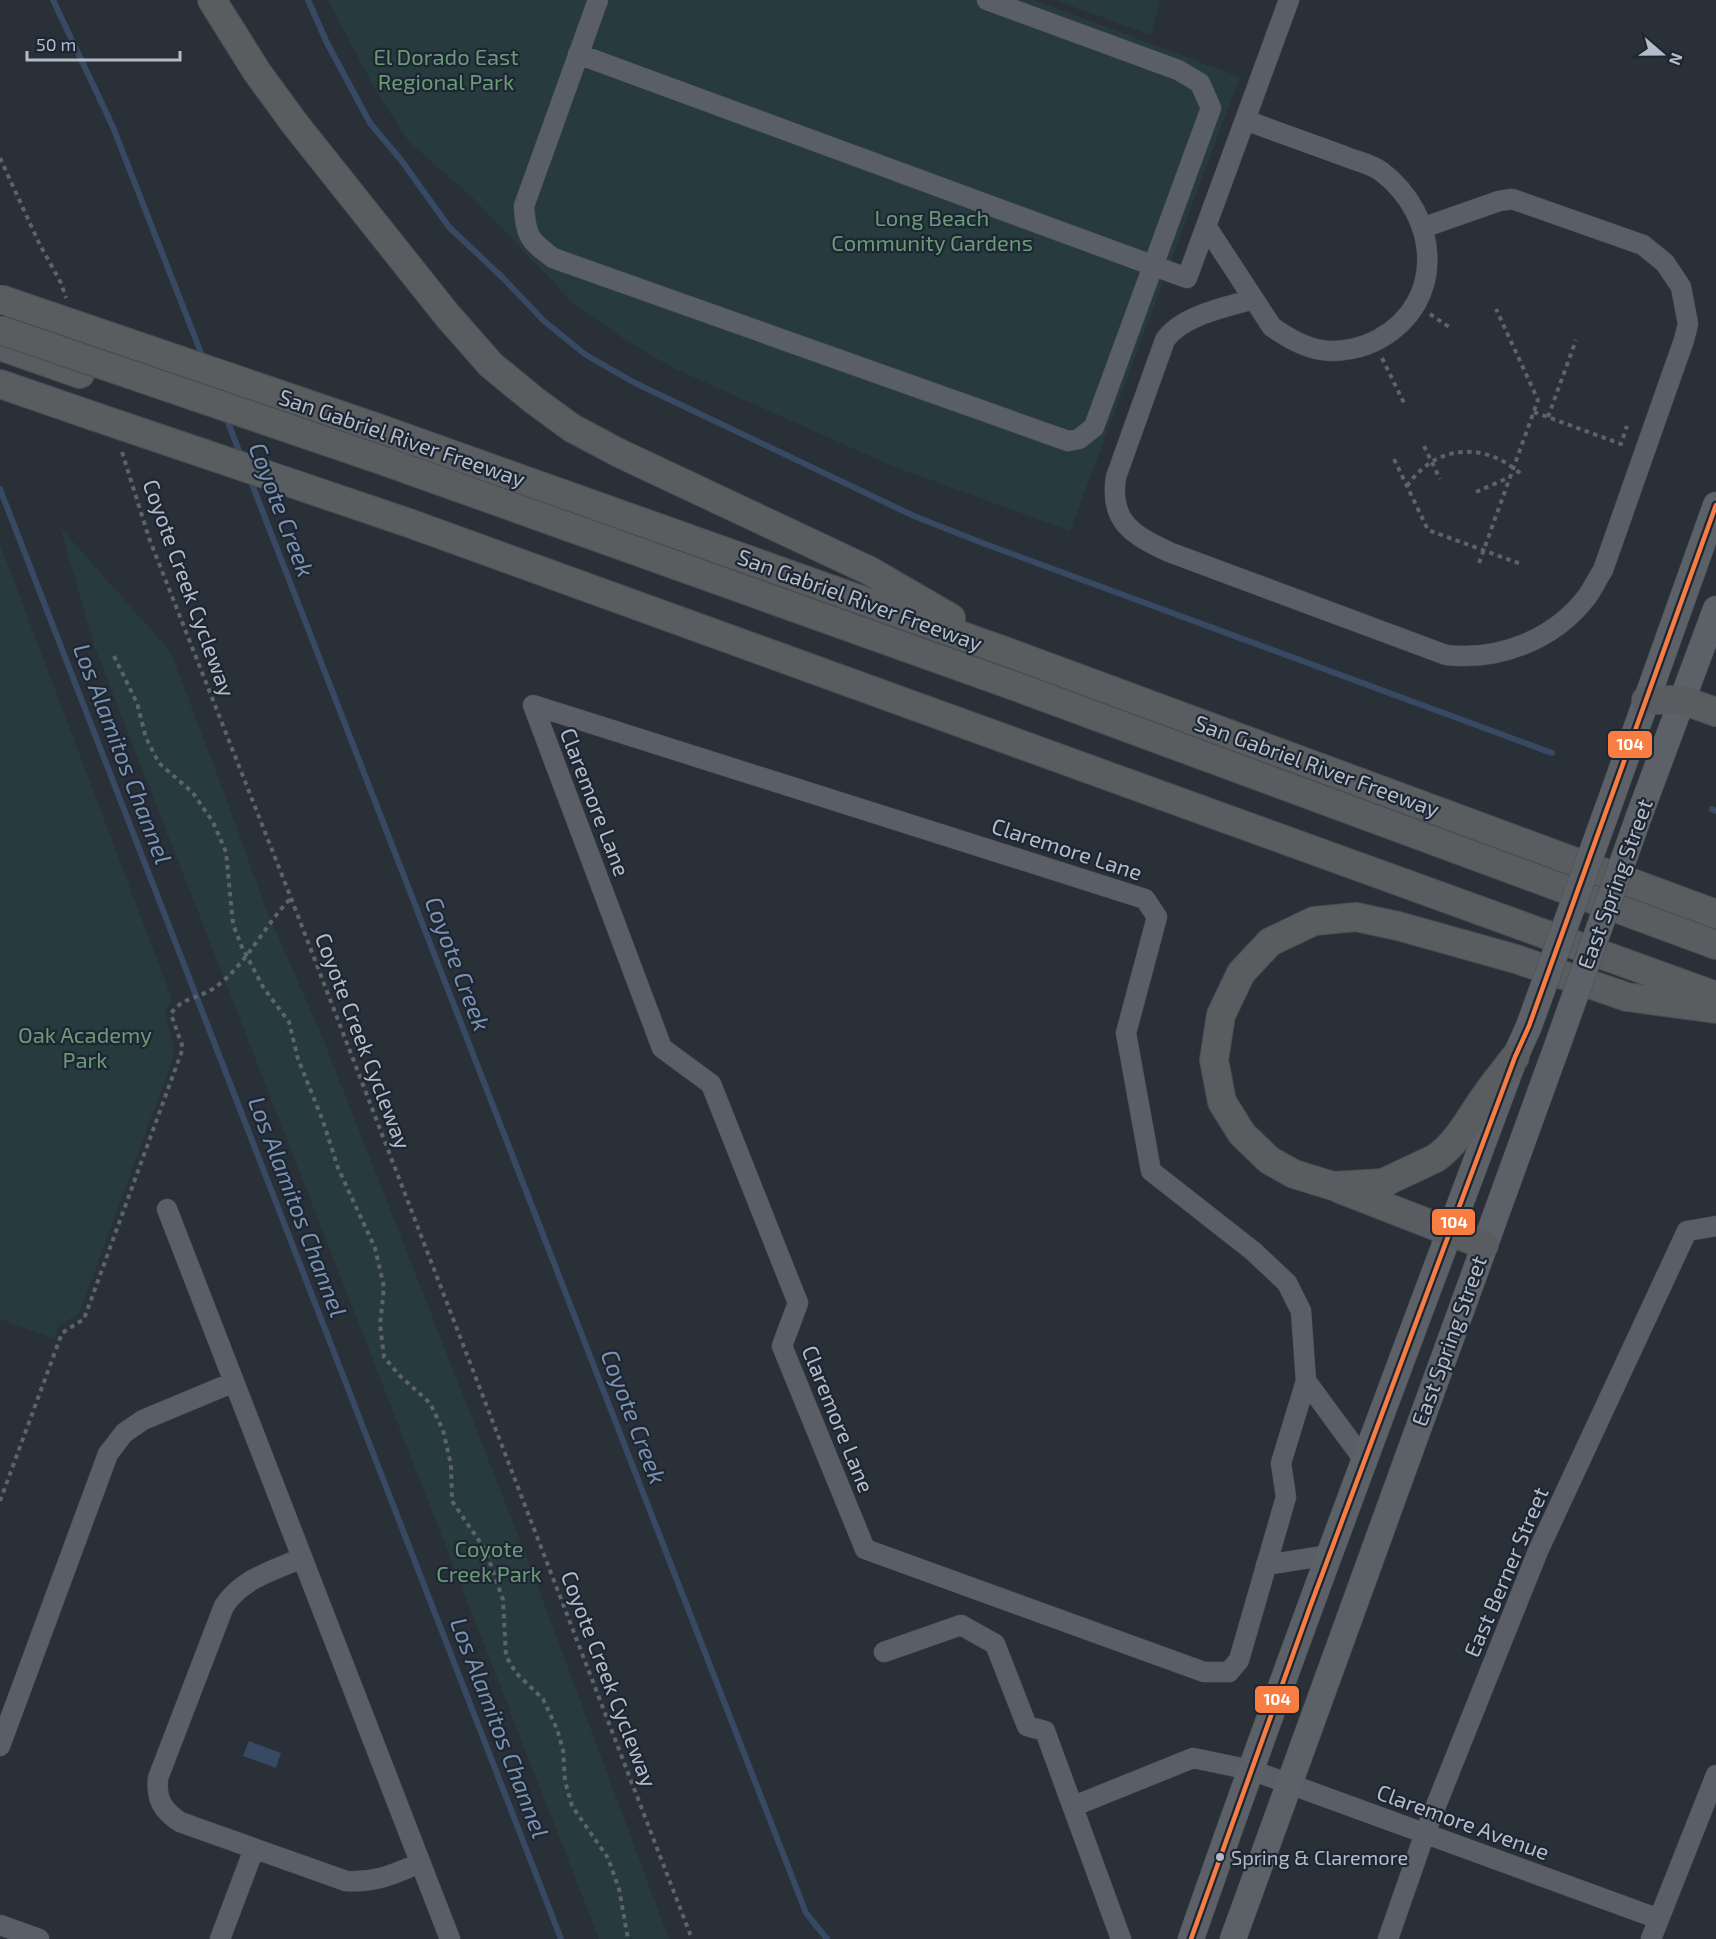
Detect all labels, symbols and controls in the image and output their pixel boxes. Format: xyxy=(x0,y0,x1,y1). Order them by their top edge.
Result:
scale bar xyxy=(27,24,180,62)
north arrow xyxy=(1632,24,1692,84)
text: 50 m xyxy=(36,33,76,55)
park label: El Dorado East Regional Park xyxy=(373,43,519,94)
text: N xyxy=(1666,51,1687,68)
park label: Long Beach Community Gardens xyxy=(831,204,1033,255)
street label: San Gabriel River Freeway xyxy=(276,383,529,492)
water label: Coyote Creek xyxy=(243,438,321,581)
street label: Coyote Creek Cycleway xyxy=(139,475,241,700)
street label: San Gabriel River Freeway xyxy=(734,543,987,656)
water label: Los Alamitos Channel xyxy=(68,639,179,868)
street label: San Gabriel River Freeway xyxy=(1191,709,1444,822)
street label: Claremore Lane xyxy=(556,724,636,879)
line badge: 104 xyxy=(1607,730,1653,759)
text: 104 xyxy=(1616,734,1644,753)
street label: East Spring Street xyxy=(1571,795,1657,972)
street label: Claremore Lane xyxy=(989,812,1146,885)
water label: Coyote Creek xyxy=(419,892,497,1035)
street label: Coyote Creek Cycleway xyxy=(311,929,417,1153)
park label: Oak Academy Park xyxy=(18,1021,152,1072)
water label: Los Alamitos Channel xyxy=(243,1092,354,1321)
line badge: 104 xyxy=(1431,1208,1476,1236)
text: 104 xyxy=(1440,1212,1468,1231)
street label: East Spring Street xyxy=(1405,1252,1491,1429)
street label: Claremore Lane xyxy=(798,1341,880,1496)
water label: Coyote Creek xyxy=(595,1345,673,1488)
street label: East Berner Street xyxy=(1458,1483,1553,1661)
park label: Coyote Creek Park xyxy=(436,1535,542,1586)
street label: Coyote Creek Cycleway xyxy=(557,1567,663,1791)
water label: Los Alamitos Channel xyxy=(445,1613,556,1842)
line badge: 104 xyxy=(1254,1685,1300,1714)
text: 104 xyxy=(1263,1689,1291,1708)
street label: Claremore Avenue xyxy=(1374,1778,1553,1864)
place label: Spring & Claremore xyxy=(1231,1845,1408,1869)
marker: Spring & Claremore xyxy=(1214,1851,1226,1863)

